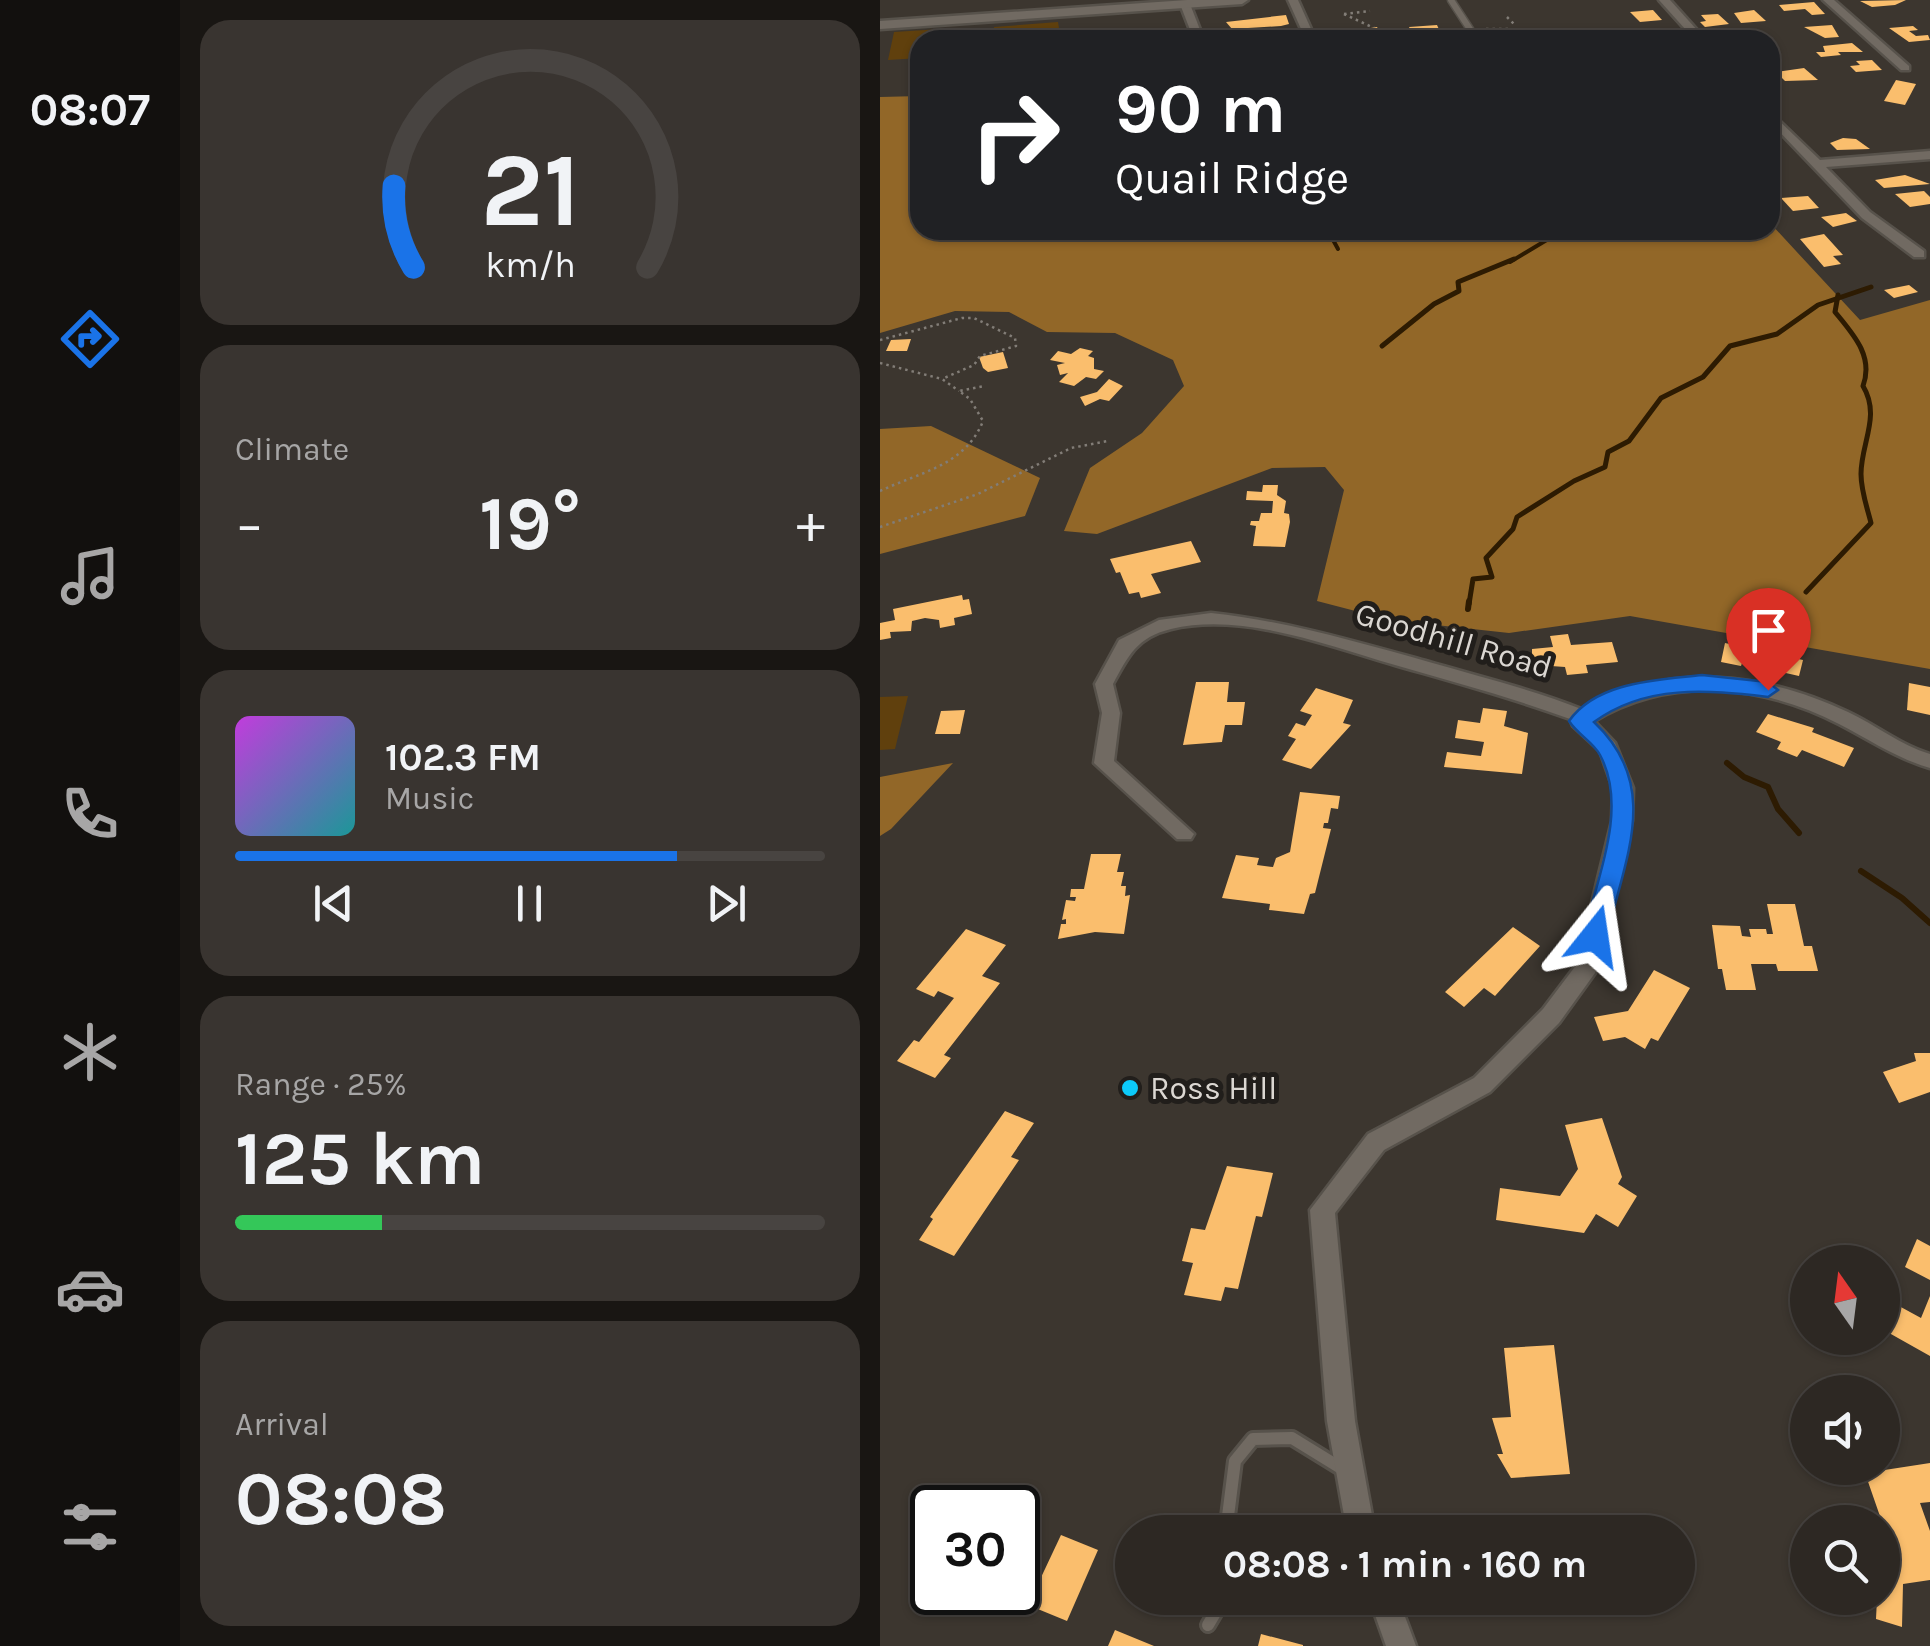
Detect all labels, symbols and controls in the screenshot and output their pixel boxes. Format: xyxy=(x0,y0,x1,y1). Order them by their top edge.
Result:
text: 90 m xyxy=(1115,68,1286,150)
icon: right xyxy=(950,70,1080,200)
text: 08:07 xyxy=(30,84,150,136)
text: 21 xyxy=(480,130,580,251)
text: Quail Ridge xyxy=(1115,152,1349,204)
text: km/h xyxy=(485,244,575,286)
icon: directions xyxy=(55,304,125,374)
text: Climate xyxy=(235,431,349,468)
text: 19° xyxy=(479,480,581,568)
text: − xyxy=(235,492,264,556)
text: + xyxy=(796,492,825,556)
icon: music xyxy=(55,541,125,611)
pin xyxy=(1726,588,1811,691)
street label: Goodhill Road xyxy=(1351,595,1556,686)
icon: arrive xyxy=(1741,603,1796,658)
text: 102.3 FM xyxy=(385,735,541,780)
icon: phone xyxy=(55,779,125,849)
text: Music xyxy=(385,780,474,817)
icon: previous xyxy=(306,876,361,931)
icon: pause xyxy=(502,876,557,931)
icon: next xyxy=(699,876,754,931)
position arrow xyxy=(1543,884,1647,988)
icon: climate xyxy=(55,1017,125,1087)
text: Range · 25% xyxy=(235,1066,407,1103)
place label: Ross Hill xyxy=(1150,1070,1277,1107)
marker: Ross Hill xyxy=(1119,1077,1141,1099)
text: 125 km xyxy=(235,1115,485,1203)
north arrow xyxy=(1790,1245,1900,1355)
map controls xyxy=(1790,1245,1900,1615)
icon: car xyxy=(55,1254,125,1324)
button: sound xyxy=(1790,1375,1900,1485)
text: Arrival xyxy=(235,1406,329,1443)
text: 08:08 xyxy=(235,1455,447,1543)
speed limit sign: 30 xyxy=(910,1485,1040,1615)
icon: filters xyxy=(55,1492,125,1562)
button: search xyxy=(1790,1505,1900,1615)
text: 08:08 · 1 min · 160 m xyxy=(1223,1542,1587,1587)

